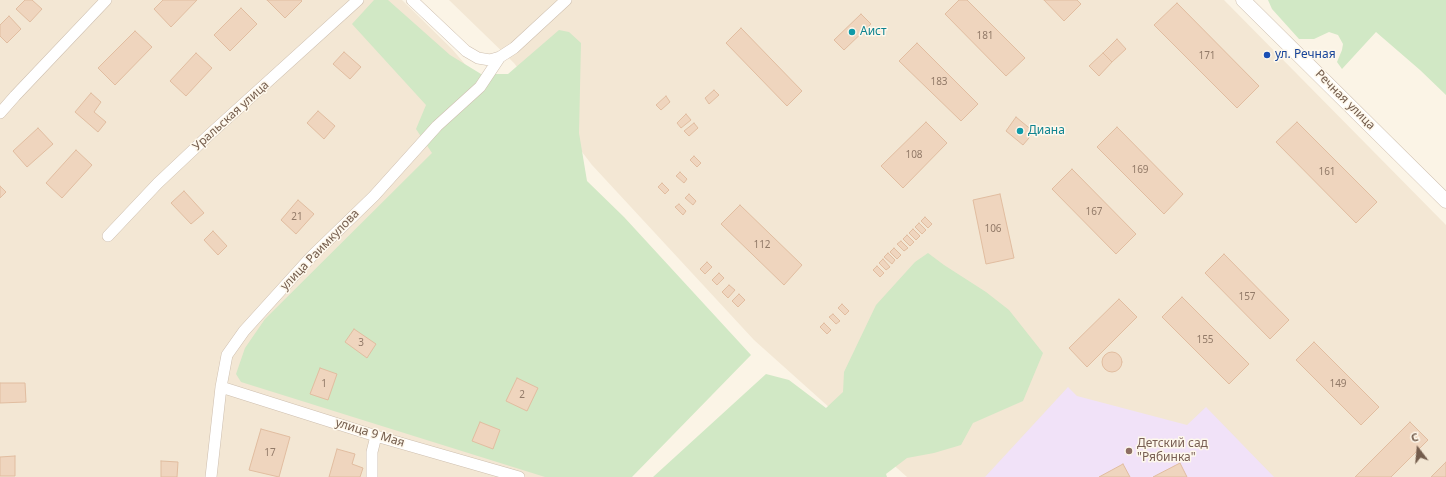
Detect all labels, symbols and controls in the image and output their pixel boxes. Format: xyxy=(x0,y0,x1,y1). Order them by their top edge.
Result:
place label: Аист xyxy=(860,25,887,39)
marker: Аист xyxy=(847,27,857,37)
house number: 181 xyxy=(976,30,994,42)
place label: ул. Речная xyxy=(1275,48,1336,62)
house number: 171 xyxy=(1198,50,1216,62)
marker: ул. Речная xyxy=(1262,50,1272,60)
street label: Речная улица xyxy=(1312,67,1378,133)
house number: 183 xyxy=(930,76,948,88)
street label: Уральская улица xyxy=(190,78,272,154)
place label: Диана xyxy=(1028,124,1065,138)
marker: Диана xyxy=(1015,126,1025,136)
house number: 108 xyxy=(905,149,923,161)
house number: 169 xyxy=(1131,164,1149,176)
house number: 161 xyxy=(1318,166,1336,178)
house number: 167 xyxy=(1085,206,1103,218)
street label: улица Раимкулова xyxy=(278,207,362,293)
house number: 21 xyxy=(291,211,303,223)
house number: 106 xyxy=(984,223,1002,235)
house number: 112 xyxy=(753,239,771,251)
house number: 157 xyxy=(1238,291,1256,303)
house number: 155 xyxy=(1196,334,1214,346)
house number: 3 xyxy=(358,337,364,349)
house number: 1 xyxy=(321,378,327,390)
house number: 149 xyxy=(1329,378,1347,390)
house number: 2 xyxy=(519,389,525,401)
street label: улица 9 Мая xyxy=(334,416,406,450)
north arrow xyxy=(1398,429,1438,469)
text: С xyxy=(1409,429,1420,445)
place label: Детский сад "Рябинка" xyxy=(1137,437,1208,465)
marker: Детский сад "Рябинка" xyxy=(1124,446,1134,456)
house number: 17 xyxy=(264,447,276,459)

